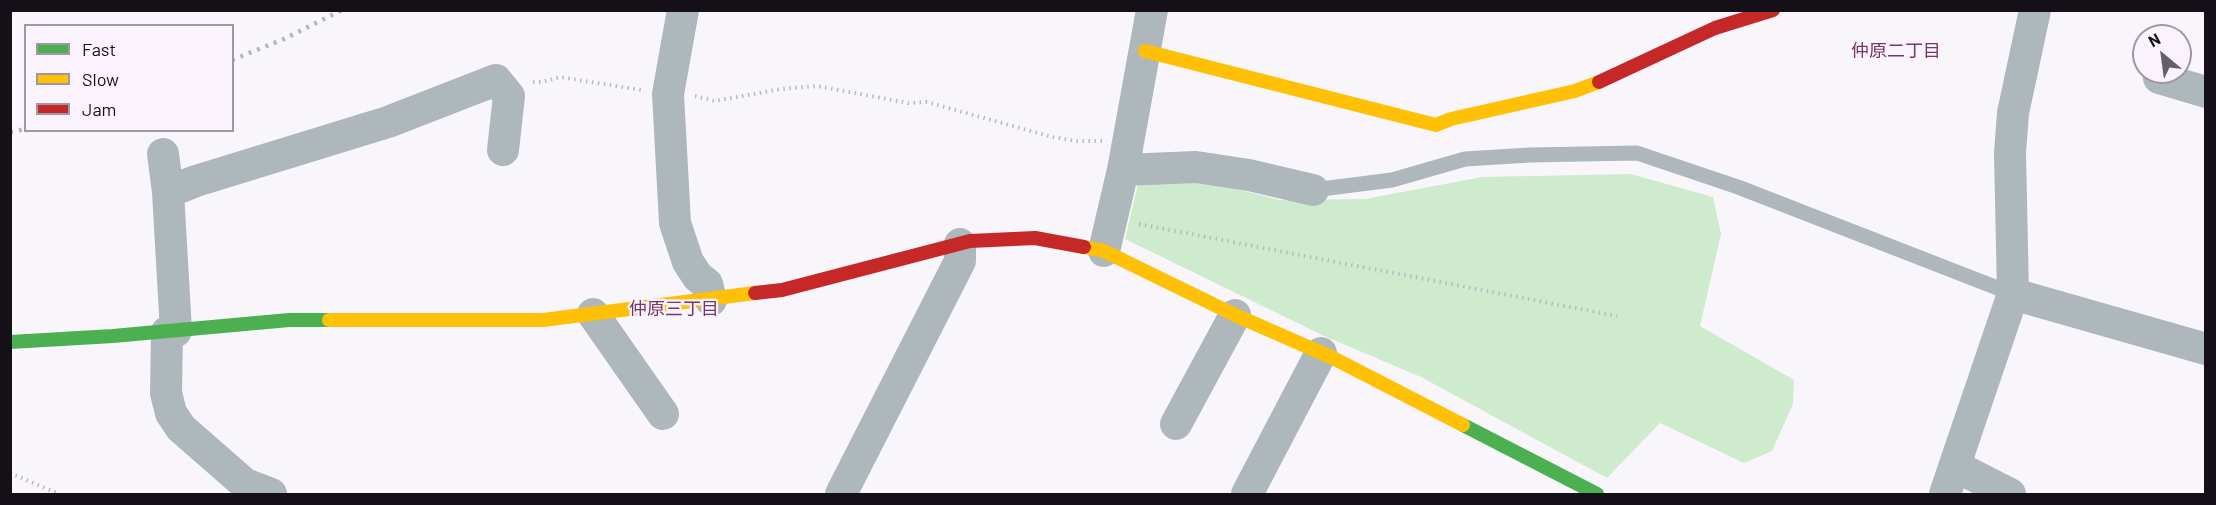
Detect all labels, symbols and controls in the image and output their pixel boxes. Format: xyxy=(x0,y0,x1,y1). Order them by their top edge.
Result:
legend xyxy=(24,24,234,132)
north arrow xyxy=(2132,24,2192,84)
text: N xyxy=(2145,29,2163,50)
text: Fast xyxy=(82,38,116,60)
district label: 仲原二丁目 xyxy=(1851,40,1941,62)
text: Slow xyxy=(82,68,119,90)
text: Jam xyxy=(82,98,116,120)
district label: 仲原三丁目 xyxy=(629,298,719,320)

